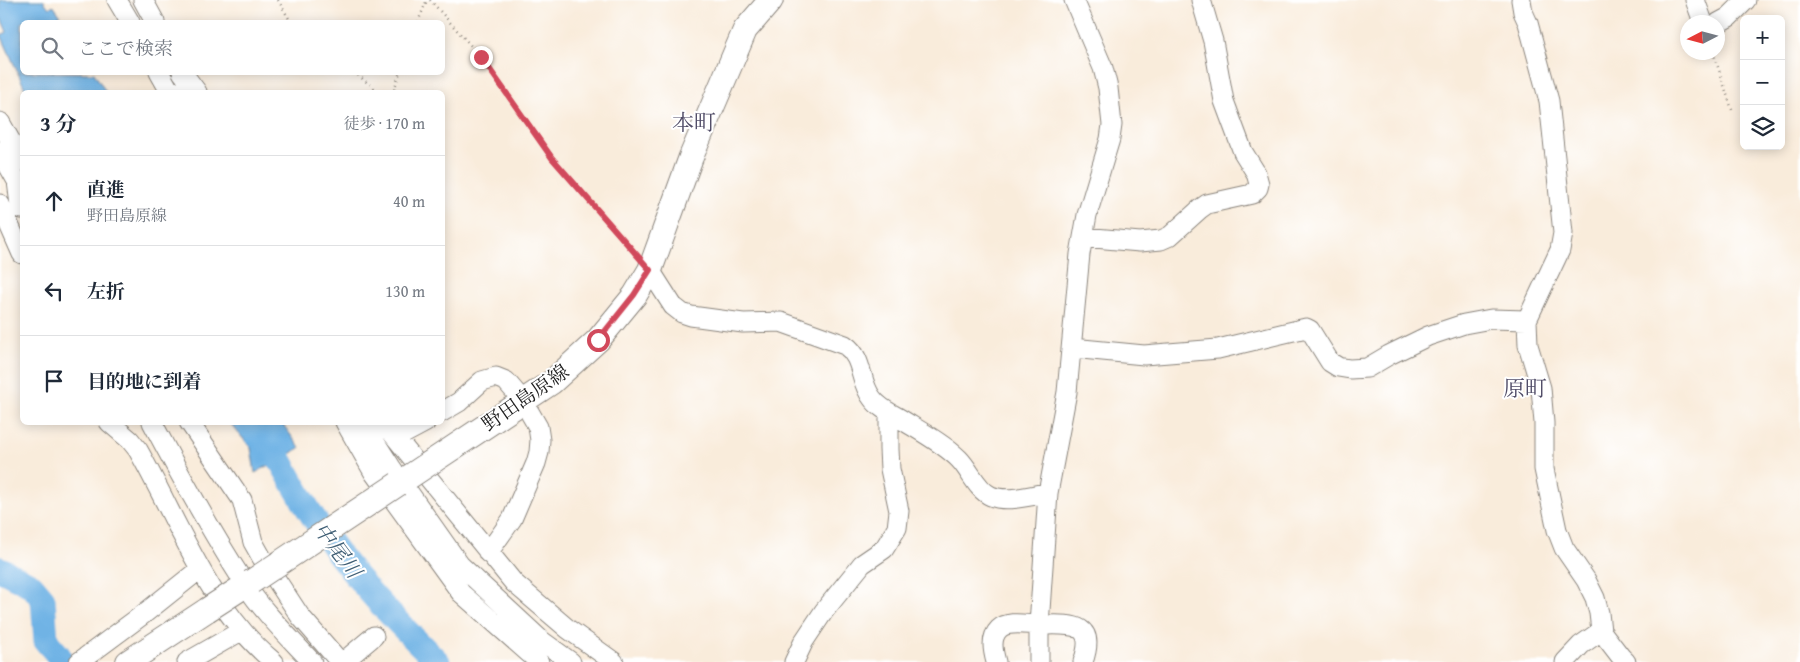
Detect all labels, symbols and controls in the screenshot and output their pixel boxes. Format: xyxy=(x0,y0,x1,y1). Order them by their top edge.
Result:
north arrow xyxy=(1680,15,1725,60)
map controls xyxy=(1740,15,1785,150)
button: + xyxy=(1740,15,1785,60)
search box xyxy=(20,20,445,75)
icon: search xyxy=(38,34,66,62)
text: ここで検索 xyxy=(78,34,173,62)
route end xyxy=(470,46,493,69)
button: − xyxy=(1740,60,1785,105)
button: layers xyxy=(1740,105,1785,150)
district label: 本町 xyxy=(672,106,716,138)
text: 3 分 xyxy=(40,108,77,139)
text: 徒歩 · 170 m xyxy=(344,111,425,135)
text: 直進 xyxy=(87,175,125,203)
icon: ahead xyxy=(40,187,68,215)
text: 40 m xyxy=(393,189,425,213)
text: 野田島原線 xyxy=(87,203,167,227)
icon: left xyxy=(40,277,68,305)
text: 左折 xyxy=(87,277,125,305)
text: 130 m xyxy=(385,279,425,303)
route start xyxy=(587,329,610,352)
street label: 野田島原線 xyxy=(476,356,574,438)
icon: arrive xyxy=(40,367,68,395)
text: 目的地に到着 xyxy=(87,367,201,395)
district label: 原町 xyxy=(1503,372,1547,404)
water label: 中尾川 xyxy=(307,516,371,586)

